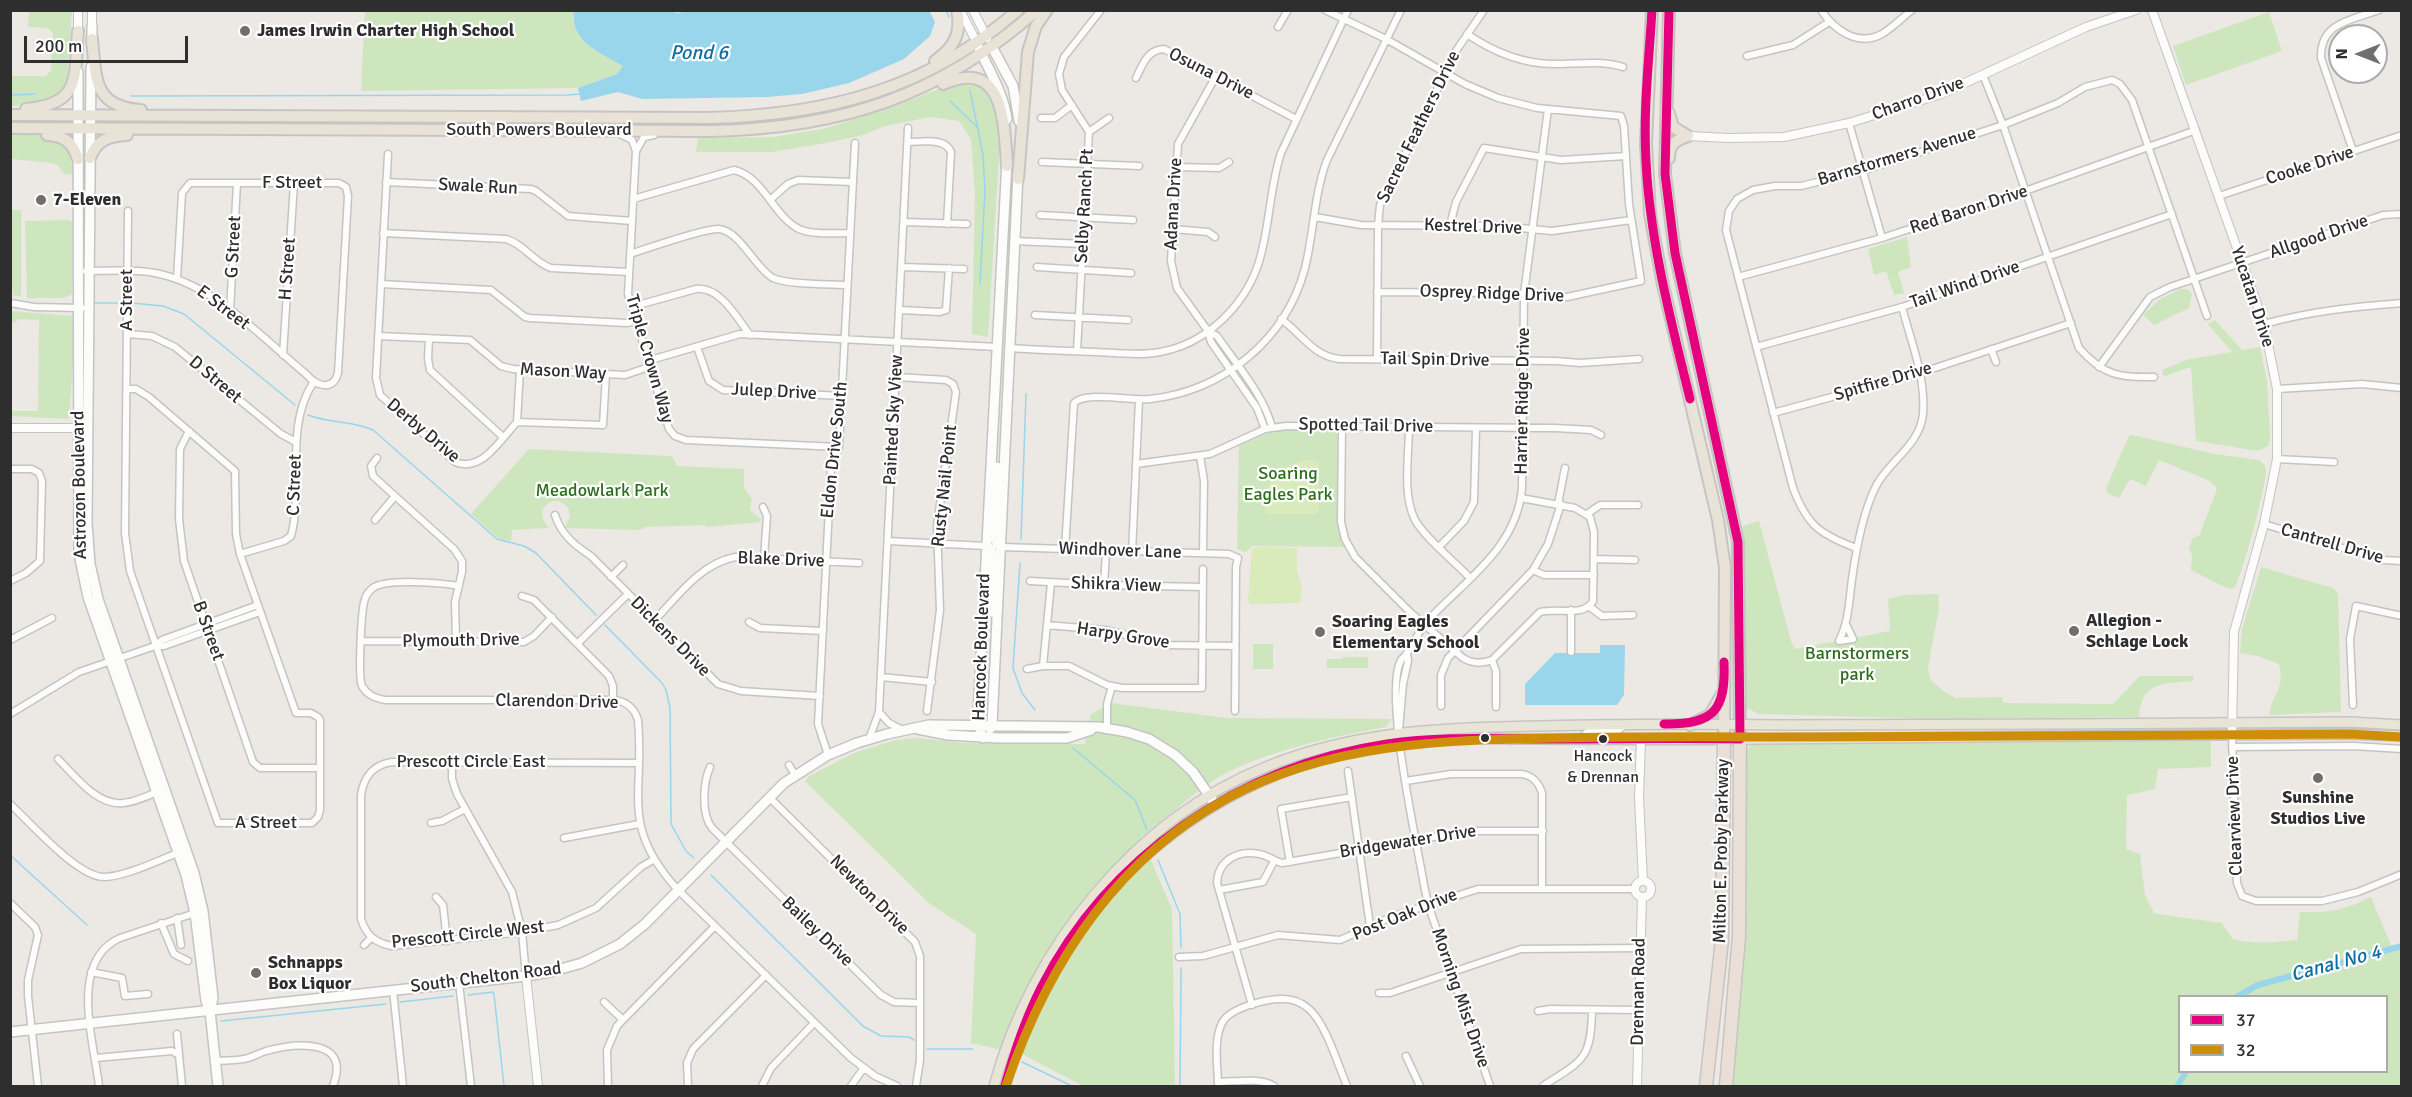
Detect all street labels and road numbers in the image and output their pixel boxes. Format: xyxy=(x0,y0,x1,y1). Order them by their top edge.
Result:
street label: Osuna Drive xyxy=(1165,43,1257,105)
street label: Sacred Feathers Drive xyxy=(1373,47,1465,207)
street label: Charro Drive xyxy=(1869,72,1967,126)
street label: South Powers Boulevard xyxy=(446,119,632,141)
street label: Barnstormers Avenue xyxy=(1815,123,1979,191)
street label: Cooke Drive xyxy=(2263,142,2357,190)
street label: Selby Ranch Pt xyxy=(1071,148,1099,264)
street label: Adana Drive xyxy=(1161,157,1187,251)
street label: F Street xyxy=(262,172,322,194)
street label: Swale Run xyxy=(438,174,518,200)
street label: Red Baron Drive xyxy=(1907,181,2031,239)
street label: Allgood Drive xyxy=(2267,210,2371,264)
street label: Kestrel Drive xyxy=(1423,214,1523,240)
street label: G Street xyxy=(222,215,246,279)
street label: H Street xyxy=(275,237,301,301)
street label: Yucatan Drive xyxy=(2226,244,2278,350)
street label: Tail Wind Drive xyxy=(1907,256,2023,314)
street label: A Street xyxy=(116,269,138,331)
street label: E Street xyxy=(192,281,254,335)
street label: Osprey Ridge Drive xyxy=(1419,281,1565,307)
street label: Triple Crown Way xyxy=(620,292,678,426)
street label: Harrier Ridge Drive xyxy=(1511,327,1535,475)
street label: Tail Spin Drive xyxy=(1380,348,1490,372)
street label: D Street xyxy=(184,352,246,408)
street label: Painted Sky View xyxy=(880,354,908,486)
street label: Spitfire Drive xyxy=(1832,358,1934,406)
street label: Mason Way xyxy=(519,359,607,385)
street label: Julep Drive xyxy=(731,379,817,405)
street label: Eldon Drive South xyxy=(817,380,853,520)
street label: Derby Drive xyxy=(382,394,464,468)
street label: Astrozon Boulevard xyxy=(68,410,92,560)
street label: Spotted Tail Drive xyxy=(1298,414,1434,438)
street label: Rusty Nail Point xyxy=(928,424,962,548)
street label: C Street xyxy=(283,454,307,516)
street label: Cantrell Drive xyxy=(2278,519,2386,569)
street label: Windhover Lane xyxy=(1058,538,1182,564)
street label: Blake Drive xyxy=(737,548,825,572)
street label: Hancock Boulevard xyxy=(969,573,995,721)
street label: Shikra View xyxy=(1071,573,1161,597)
street label: Dickens Drive xyxy=(625,592,715,682)
street label: B Street xyxy=(187,598,229,664)
street label: Harpy Grove xyxy=(1075,618,1171,654)
street label: Plymouth Drive xyxy=(402,629,520,653)
street label: Clarendon Drive xyxy=(495,690,619,714)
street label: Prescott Circle East xyxy=(396,751,546,773)
street label: Clearview Drive xyxy=(2222,756,2248,876)
street label: Milton E. Proby Parkway xyxy=(1710,758,1734,944)
street label: A Street xyxy=(235,812,297,834)
street label: Bridgewater Drive xyxy=(1338,821,1478,863)
street label: Newton Drive xyxy=(825,851,913,939)
street label: Post Oak Drive xyxy=(1349,884,1461,946)
street label: Bailey Drive xyxy=(777,892,857,972)
street label: Prescott Circle West xyxy=(390,916,546,954)
street label: Morning Mist Drive xyxy=(1426,925,1494,1071)
street label: Drennan Road xyxy=(1627,938,1651,1046)
street label: South Chelton Road xyxy=(409,958,563,998)

